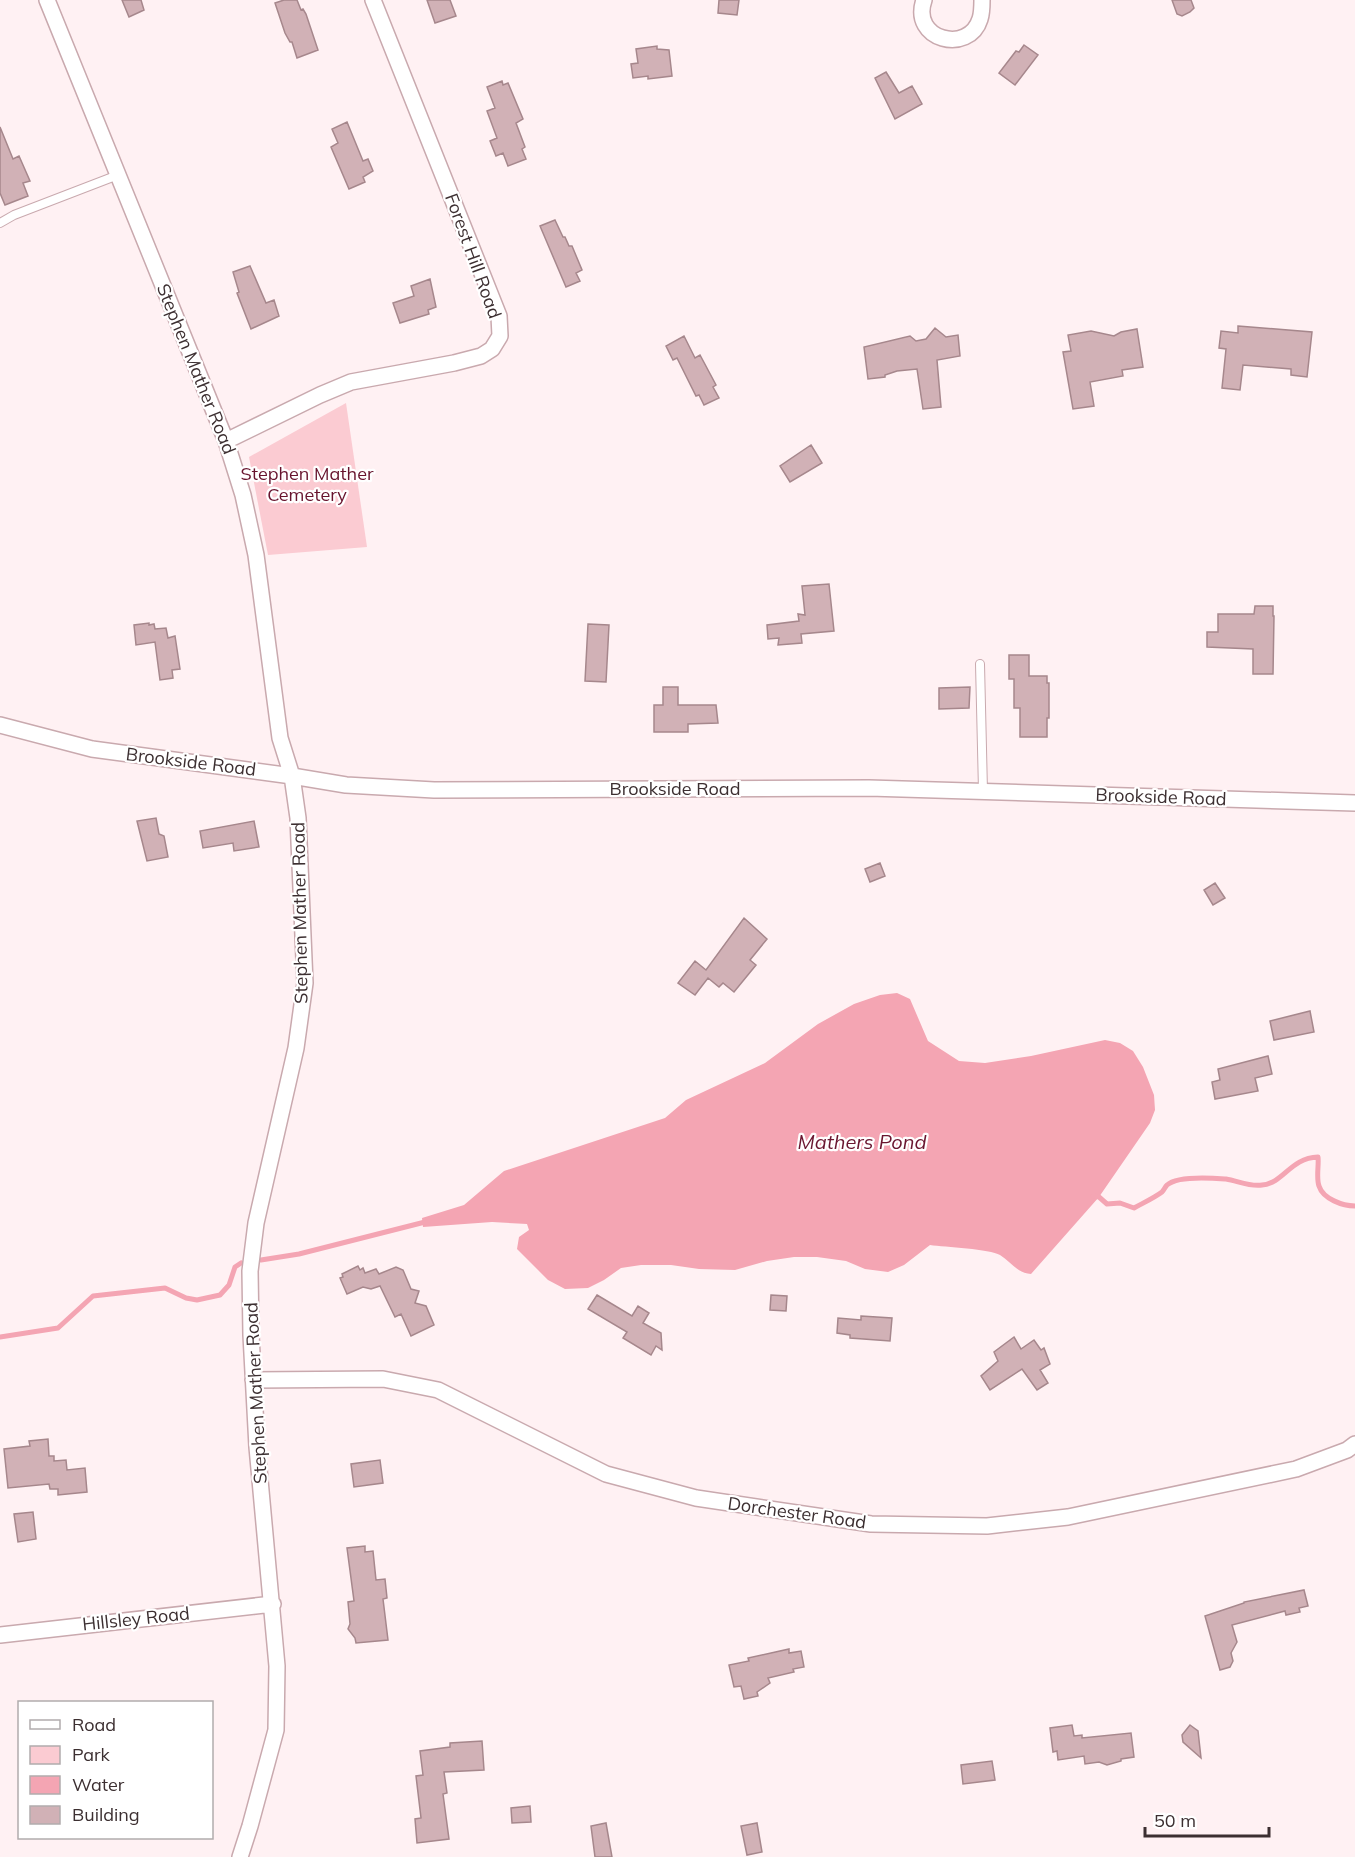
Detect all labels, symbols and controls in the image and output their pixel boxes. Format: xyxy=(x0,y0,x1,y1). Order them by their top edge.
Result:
street label: Forest Hill Road xyxy=(440,190,507,322)
street label: Stephen Mather Road xyxy=(152,280,241,457)
park label: Stephen Mather Cemetery xyxy=(241,462,374,506)
street label: Brookside Road xyxy=(125,742,257,781)
street label: Brookside Road xyxy=(610,777,740,800)
street label: Brookside Road xyxy=(1095,783,1227,810)
street label: Stephen Mather Road xyxy=(286,822,313,1004)
water label: Mathers Pond xyxy=(798,1129,926,1154)
street label: Stephen Mather Road xyxy=(239,1302,272,1484)
street label: Dorchester Road xyxy=(726,1491,868,1534)
street label: Hillsley Road xyxy=(81,1601,191,1636)
legend xyxy=(18,1701,213,1839)
text: Road xyxy=(72,1713,116,1736)
text: Park xyxy=(72,1743,111,1766)
text: Water xyxy=(72,1773,125,1796)
scale bar xyxy=(1145,1800,1270,1838)
text: Building xyxy=(72,1803,140,1826)
text: 50 m xyxy=(1154,1809,1196,1832)

